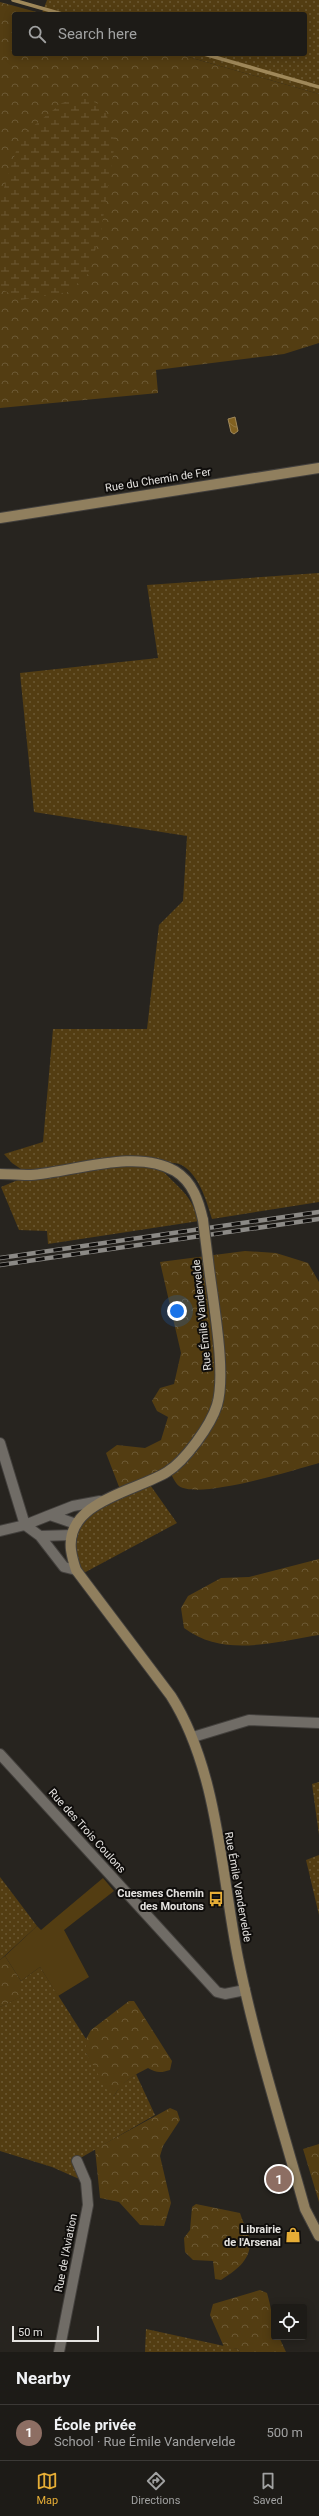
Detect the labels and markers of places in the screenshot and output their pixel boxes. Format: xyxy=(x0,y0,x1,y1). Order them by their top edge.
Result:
place label: Cuesmes Chemin des Moutons xyxy=(117,1887,204,1913)
bus stop icon: Cuesmes Chemin des Moutons xyxy=(207,1890,225,1908)
pin: 1 xyxy=(266,2164,292,2194)
place label: Librairie de l'Arsenal xyxy=(224,2223,281,2249)
shop icon: Librairie de l'Arsenal xyxy=(284,2226,302,2244)

